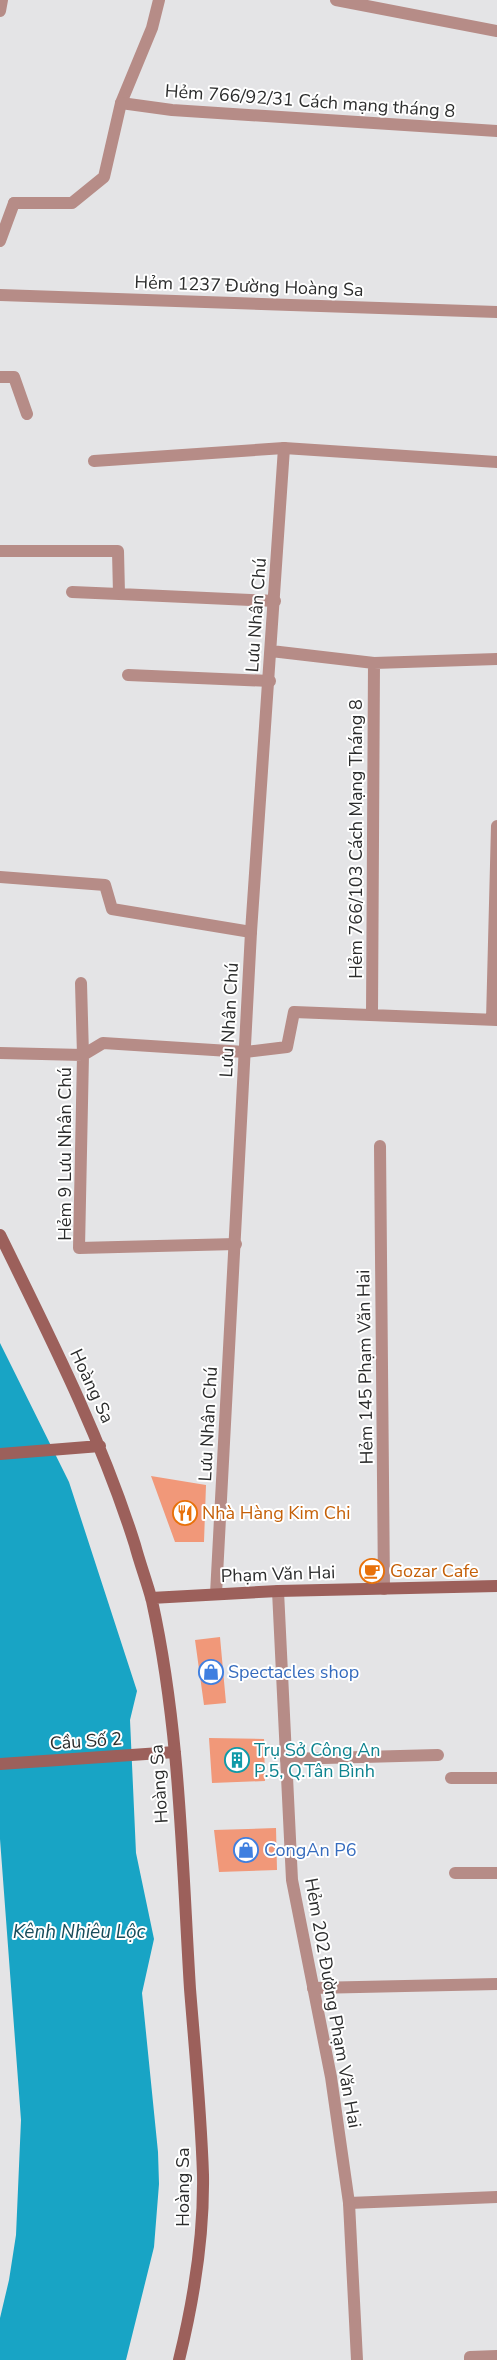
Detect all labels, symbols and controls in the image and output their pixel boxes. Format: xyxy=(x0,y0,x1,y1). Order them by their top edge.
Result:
street label: Hẻm 766/92/31 Cách mạng tháng 8 xyxy=(164,79,456,123)
street label: Hẻm 1237 Đường Hoàng Sa xyxy=(134,270,364,302)
street label: Lưu Nhân Chú xyxy=(240,557,272,673)
street label: Hẻm 766/103 Cách Mạng Tháng 8 xyxy=(344,699,368,979)
street label: Lưu Nhân Chú xyxy=(214,962,244,1078)
street label: Hẻm 9 Lưu Nhân Chú xyxy=(53,1067,77,1241)
street label: Hẻm 145 Phạm Văn Hai xyxy=(351,1269,379,1465)
street label: Hoàng Sa xyxy=(64,1345,120,1427)
street label: Lưu Nhân Chú xyxy=(193,1366,223,1482)
restaurant icon: Nhà Hàng Kim Chi xyxy=(172,1500,198,1526)
place label: Nhà Hàng Kim Chi xyxy=(202,1501,350,1525)
cafe icon: Gozar Cafe xyxy=(359,1558,385,1584)
place label: Gozar Cafe xyxy=(390,1559,479,1583)
street label: Phạm Văn Hai xyxy=(220,1560,336,1588)
shop icon: Spectacles shop xyxy=(198,1659,224,1685)
place label: Spectacles shop xyxy=(228,1660,359,1684)
street label: Cầu Số 2 xyxy=(49,1726,123,1756)
place label: Trụ Sở Công An P.5, Q.Tân Bình xyxy=(254,1738,381,1783)
street label: Hoàng Sa xyxy=(144,1744,174,1824)
building icon: Trụ Sở Công An P.5, Q.Tân Bình xyxy=(224,1747,250,1773)
shop icon: CongAn P6 xyxy=(233,1837,259,1863)
place label: CongAn P6 xyxy=(264,1838,356,1862)
street label: Hẻm 202 Đường Phạm Văn Hai xyxy=(299,1876,367,2130)
water label: Kênh Nhiêu Lộc xyxy=(13,1919,146,1945)
street label: Hoàng Sa xyxy=(171,2147,195,2227)

